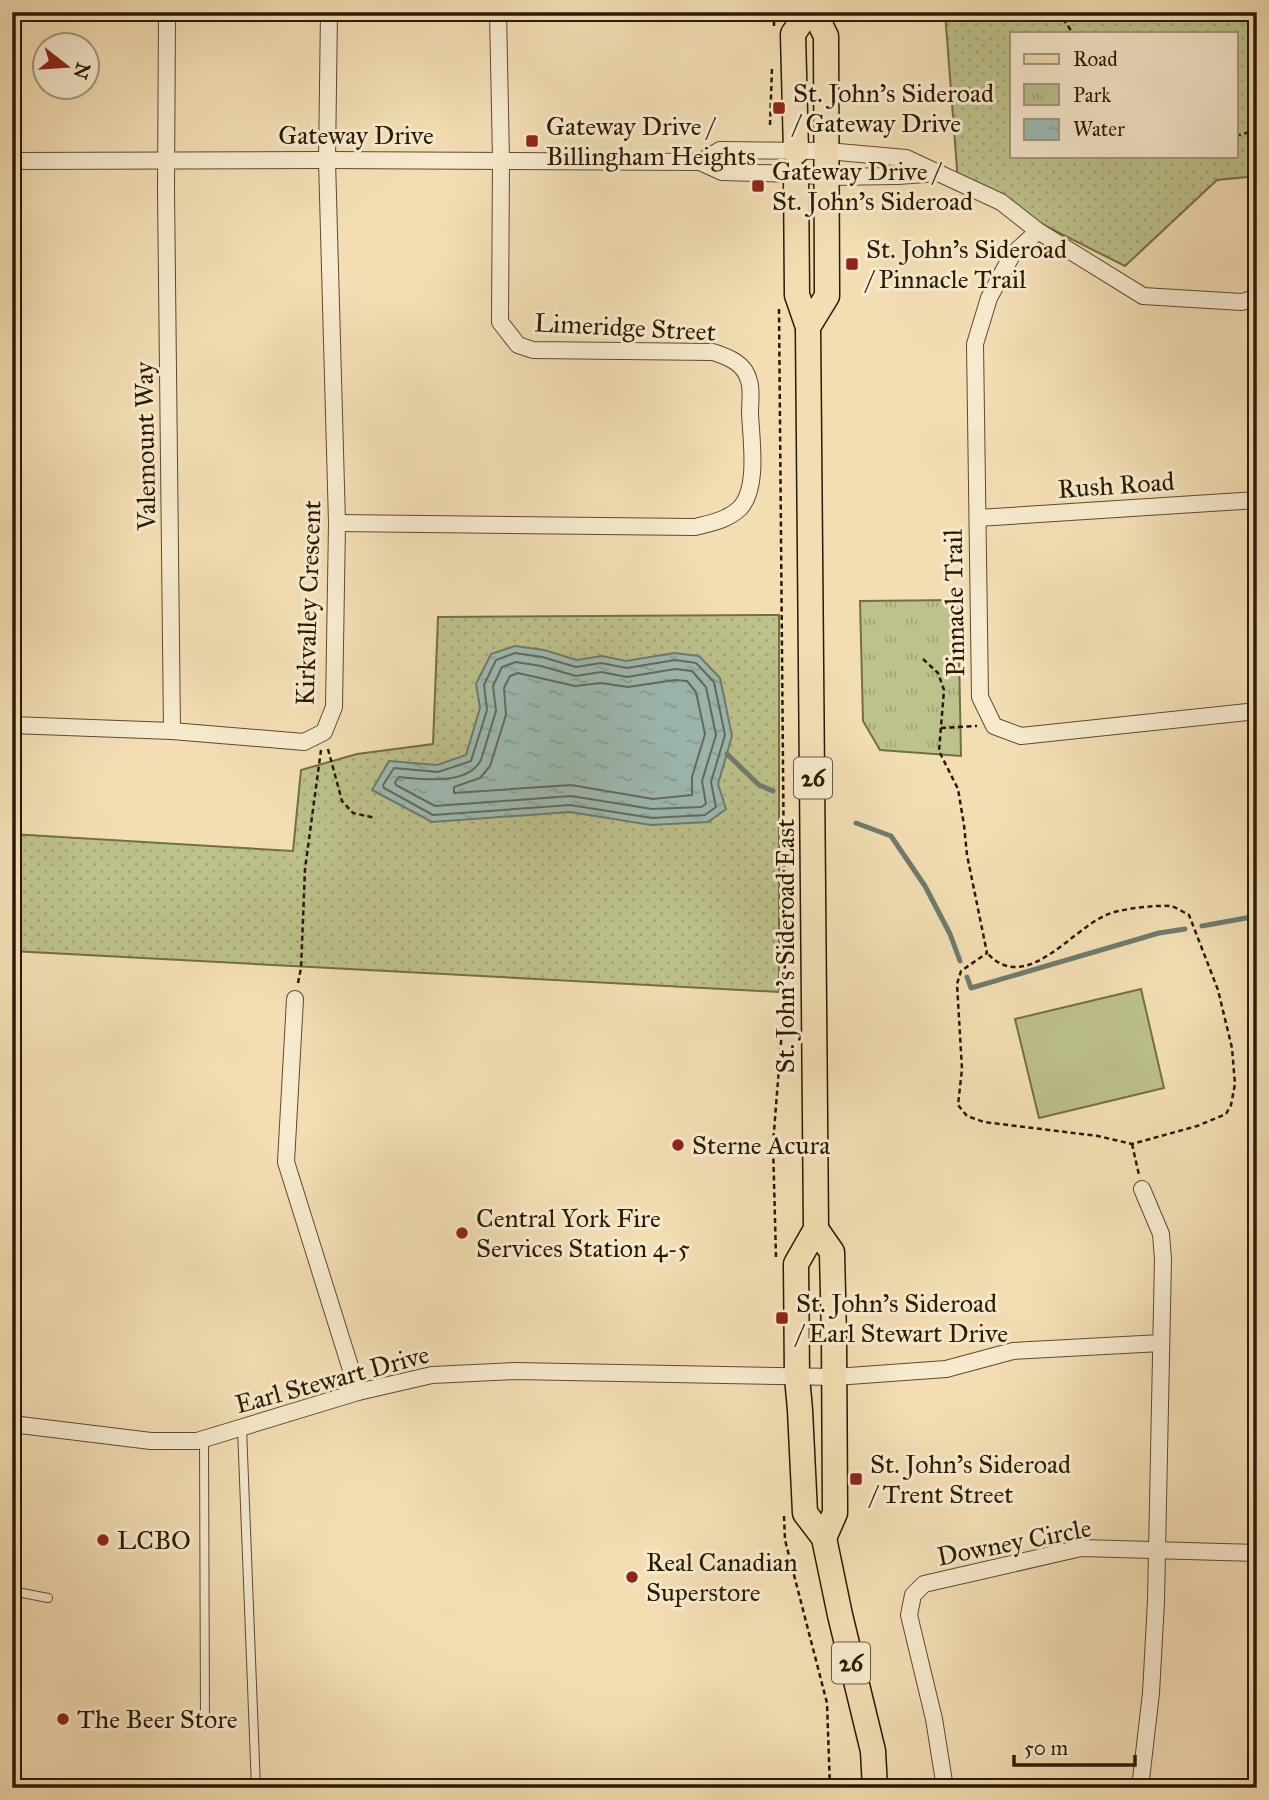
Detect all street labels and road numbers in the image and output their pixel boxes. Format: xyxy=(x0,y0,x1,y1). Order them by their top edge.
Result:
street label: Gateway Drive xyxy=(278,119,434,151)
street label: Limeridge Street xyxy=(533,306,717,348)
street label: Valemount Way xyxy=(128,361,162,532)
street label: Rush Road xyxy=(1057,465,1175,505)
street label: Kirkvalley Crescent xyxy=(288,500,328,706)
street label: Pinnacle Trail xyxy=(937,529,971,677)
road number: 26 xyxy=(794,758,832,798)
street label: St. John's Sideroad East xyxy=(769,819,801,1073)
street label: Earl Stewart Drive xyxy=(232,1338,433,1420)
street label: Downey Circle xyxy=(934,1511,1094,1573)
road number: 26 xyxy=(832,1643,870,1684)

